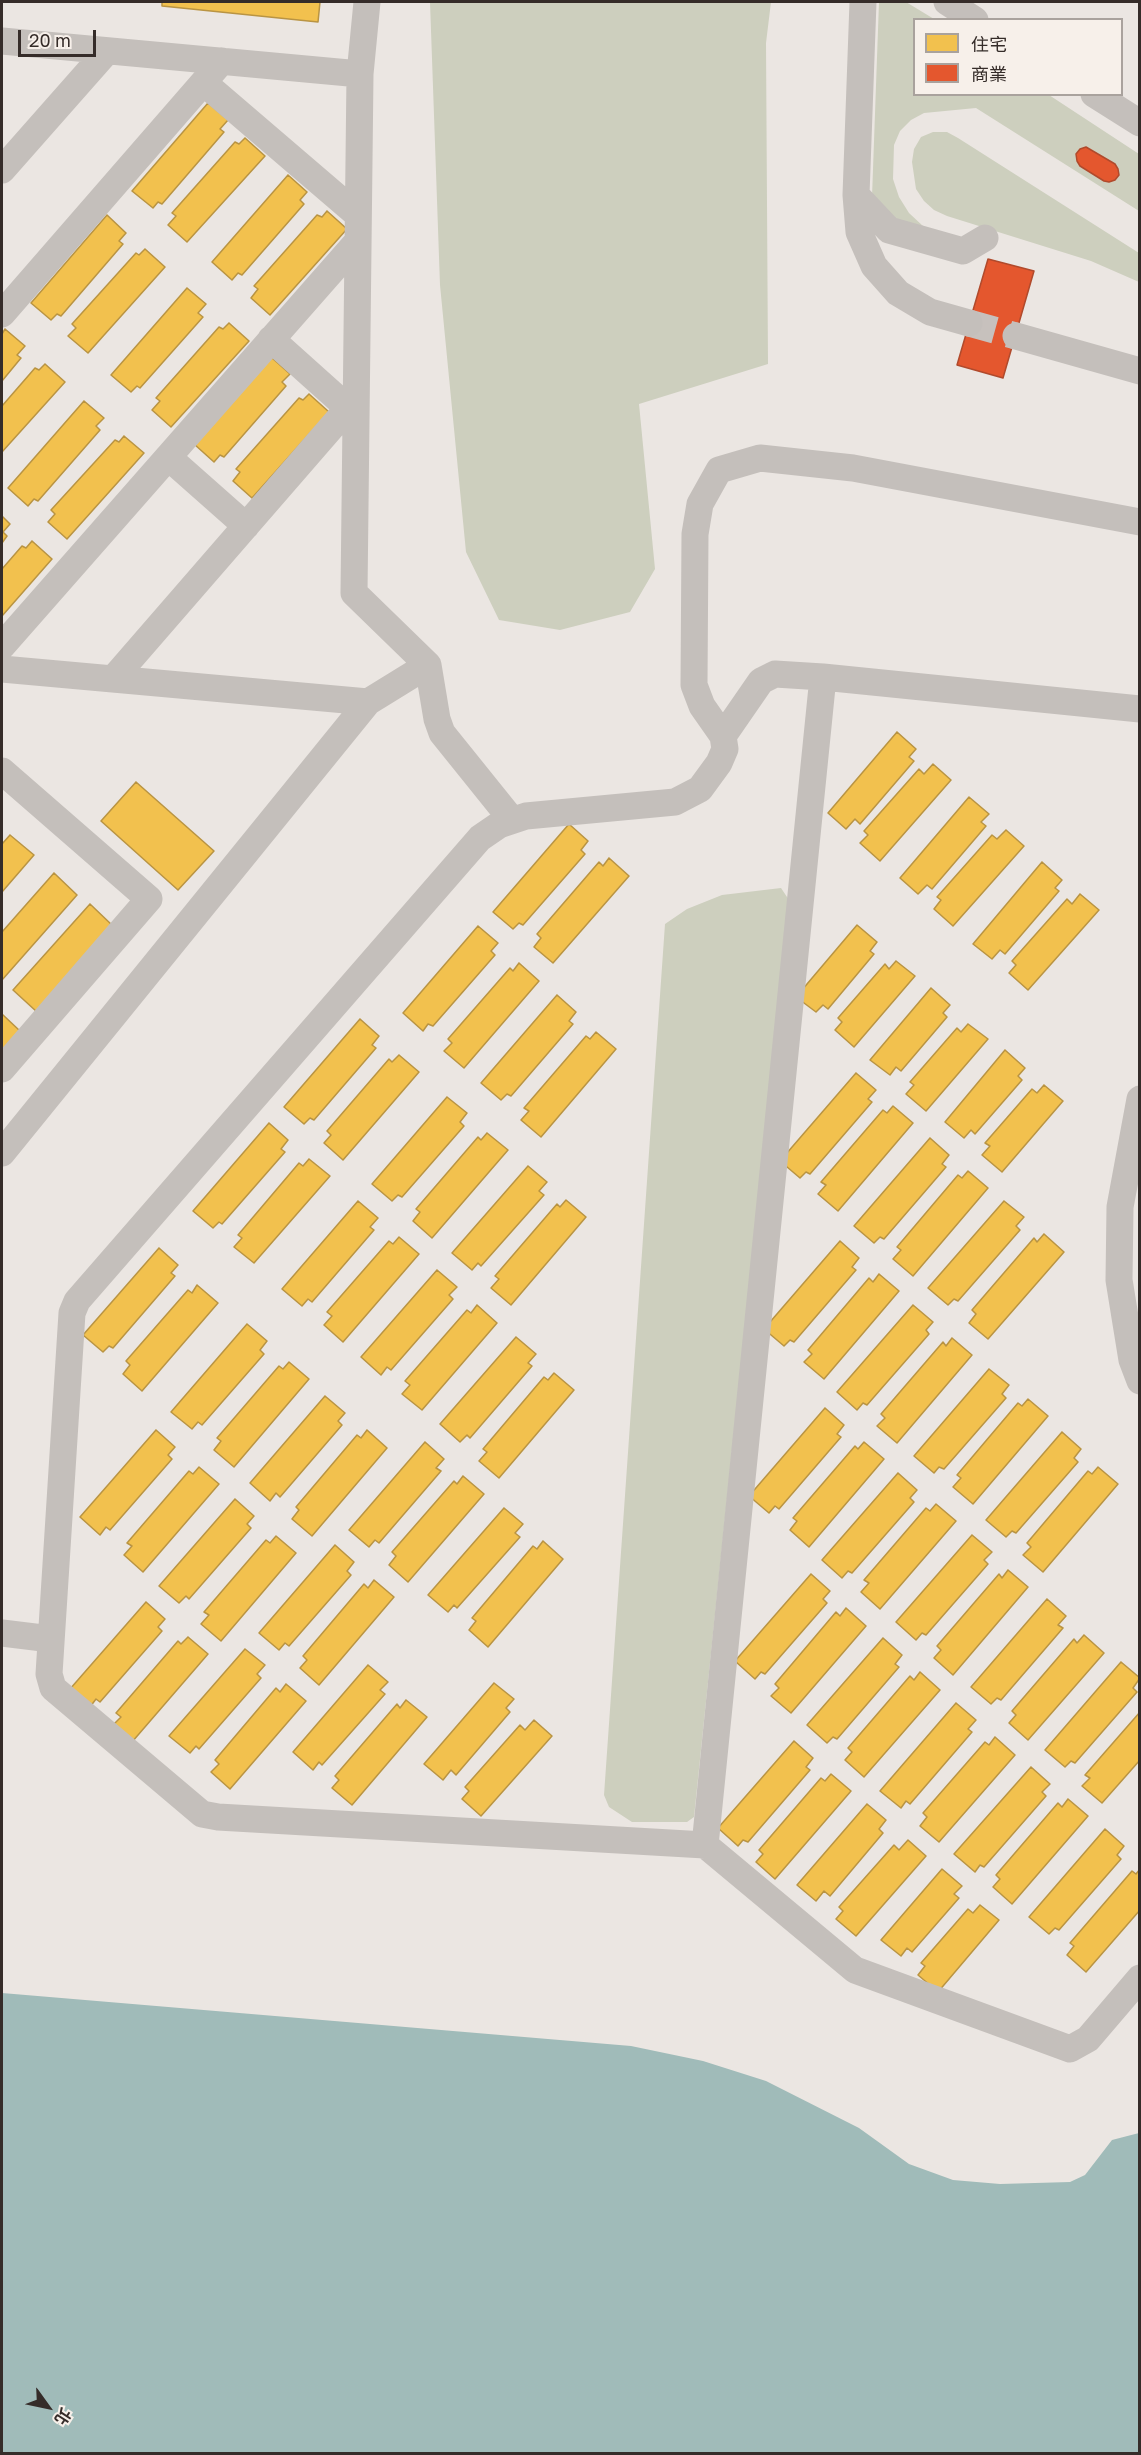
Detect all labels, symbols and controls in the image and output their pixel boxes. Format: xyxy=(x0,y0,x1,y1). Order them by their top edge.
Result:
scale bar xyxy=(21,18,99,56)
legend xyxy=(913,18,1123,96)
text: 20 m xyxy=(29,29,71,51)
text: 住宅 xyxy=(971,33,1007,55)
text: 商業 xyxy=(971,63,1007,85)
north arrow xyxy=(18,2377,78,2437)
text: 北 xyxy=(50,2405,76,2429)

